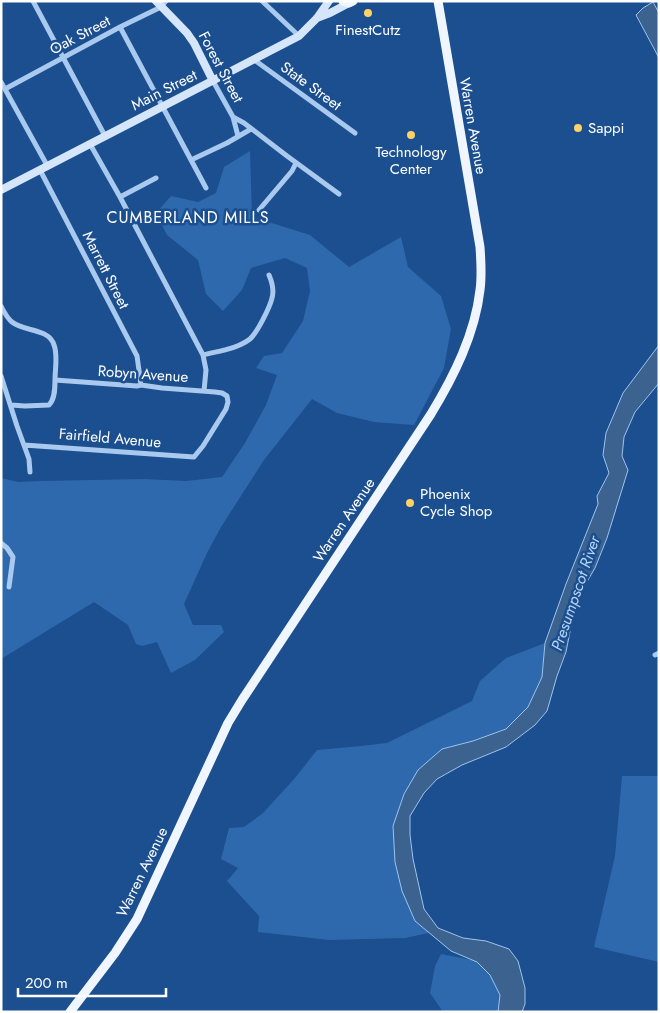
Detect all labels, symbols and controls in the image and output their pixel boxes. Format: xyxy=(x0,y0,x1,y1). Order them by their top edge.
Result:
marker: FinestCutz xyxy=(362,7,374,19)
street label: Oak Street xyxy=(46,10,115,60)
place label: FinestCutz xyxy=(335,19,401,41)
street label: Forest Street xyxy=(193,27,249,107)
street label: State Street xyxy=(276,56,346,116)
street label: Main Street xyxy=(127,64,201,116)
street label: Warren Avenue xyxy=(454,76,492,176)
place label: Sappi xyxy=(588,117,624,139)
marker: Sappi xyxy=(572,122,584,134)
marker: Technology Center xyxy=(405,129,417,141)
place label: Technology Center xyxy=(375,141,447,180)
district label: CUMBERLAND MILLS xyxy=(107,206,270,229)
street label: Marrett Street xyxy=(77,227,135,313)
street label: Robyn Avenue xyxy=(97,360,189,388)
street label: Fairfield Avenue xyxy=(58,423,162,453)
street label: Warren Avenue xyxy=(308,473,381,567)
place label: Phoenix Cycle Shop xyxy=(420,483,493,522)
marker: Phoenix Cycle Shop xyxy=(404,497,416,509)
water label: Presumpscot River xyxy=(545,531,606,654)
street label: Warren Avenue xyxy=(111,823,173,921)
scale bar xyxy=(18,966,165,998)
text: 200 m xyxy=(25,972,68,994)

